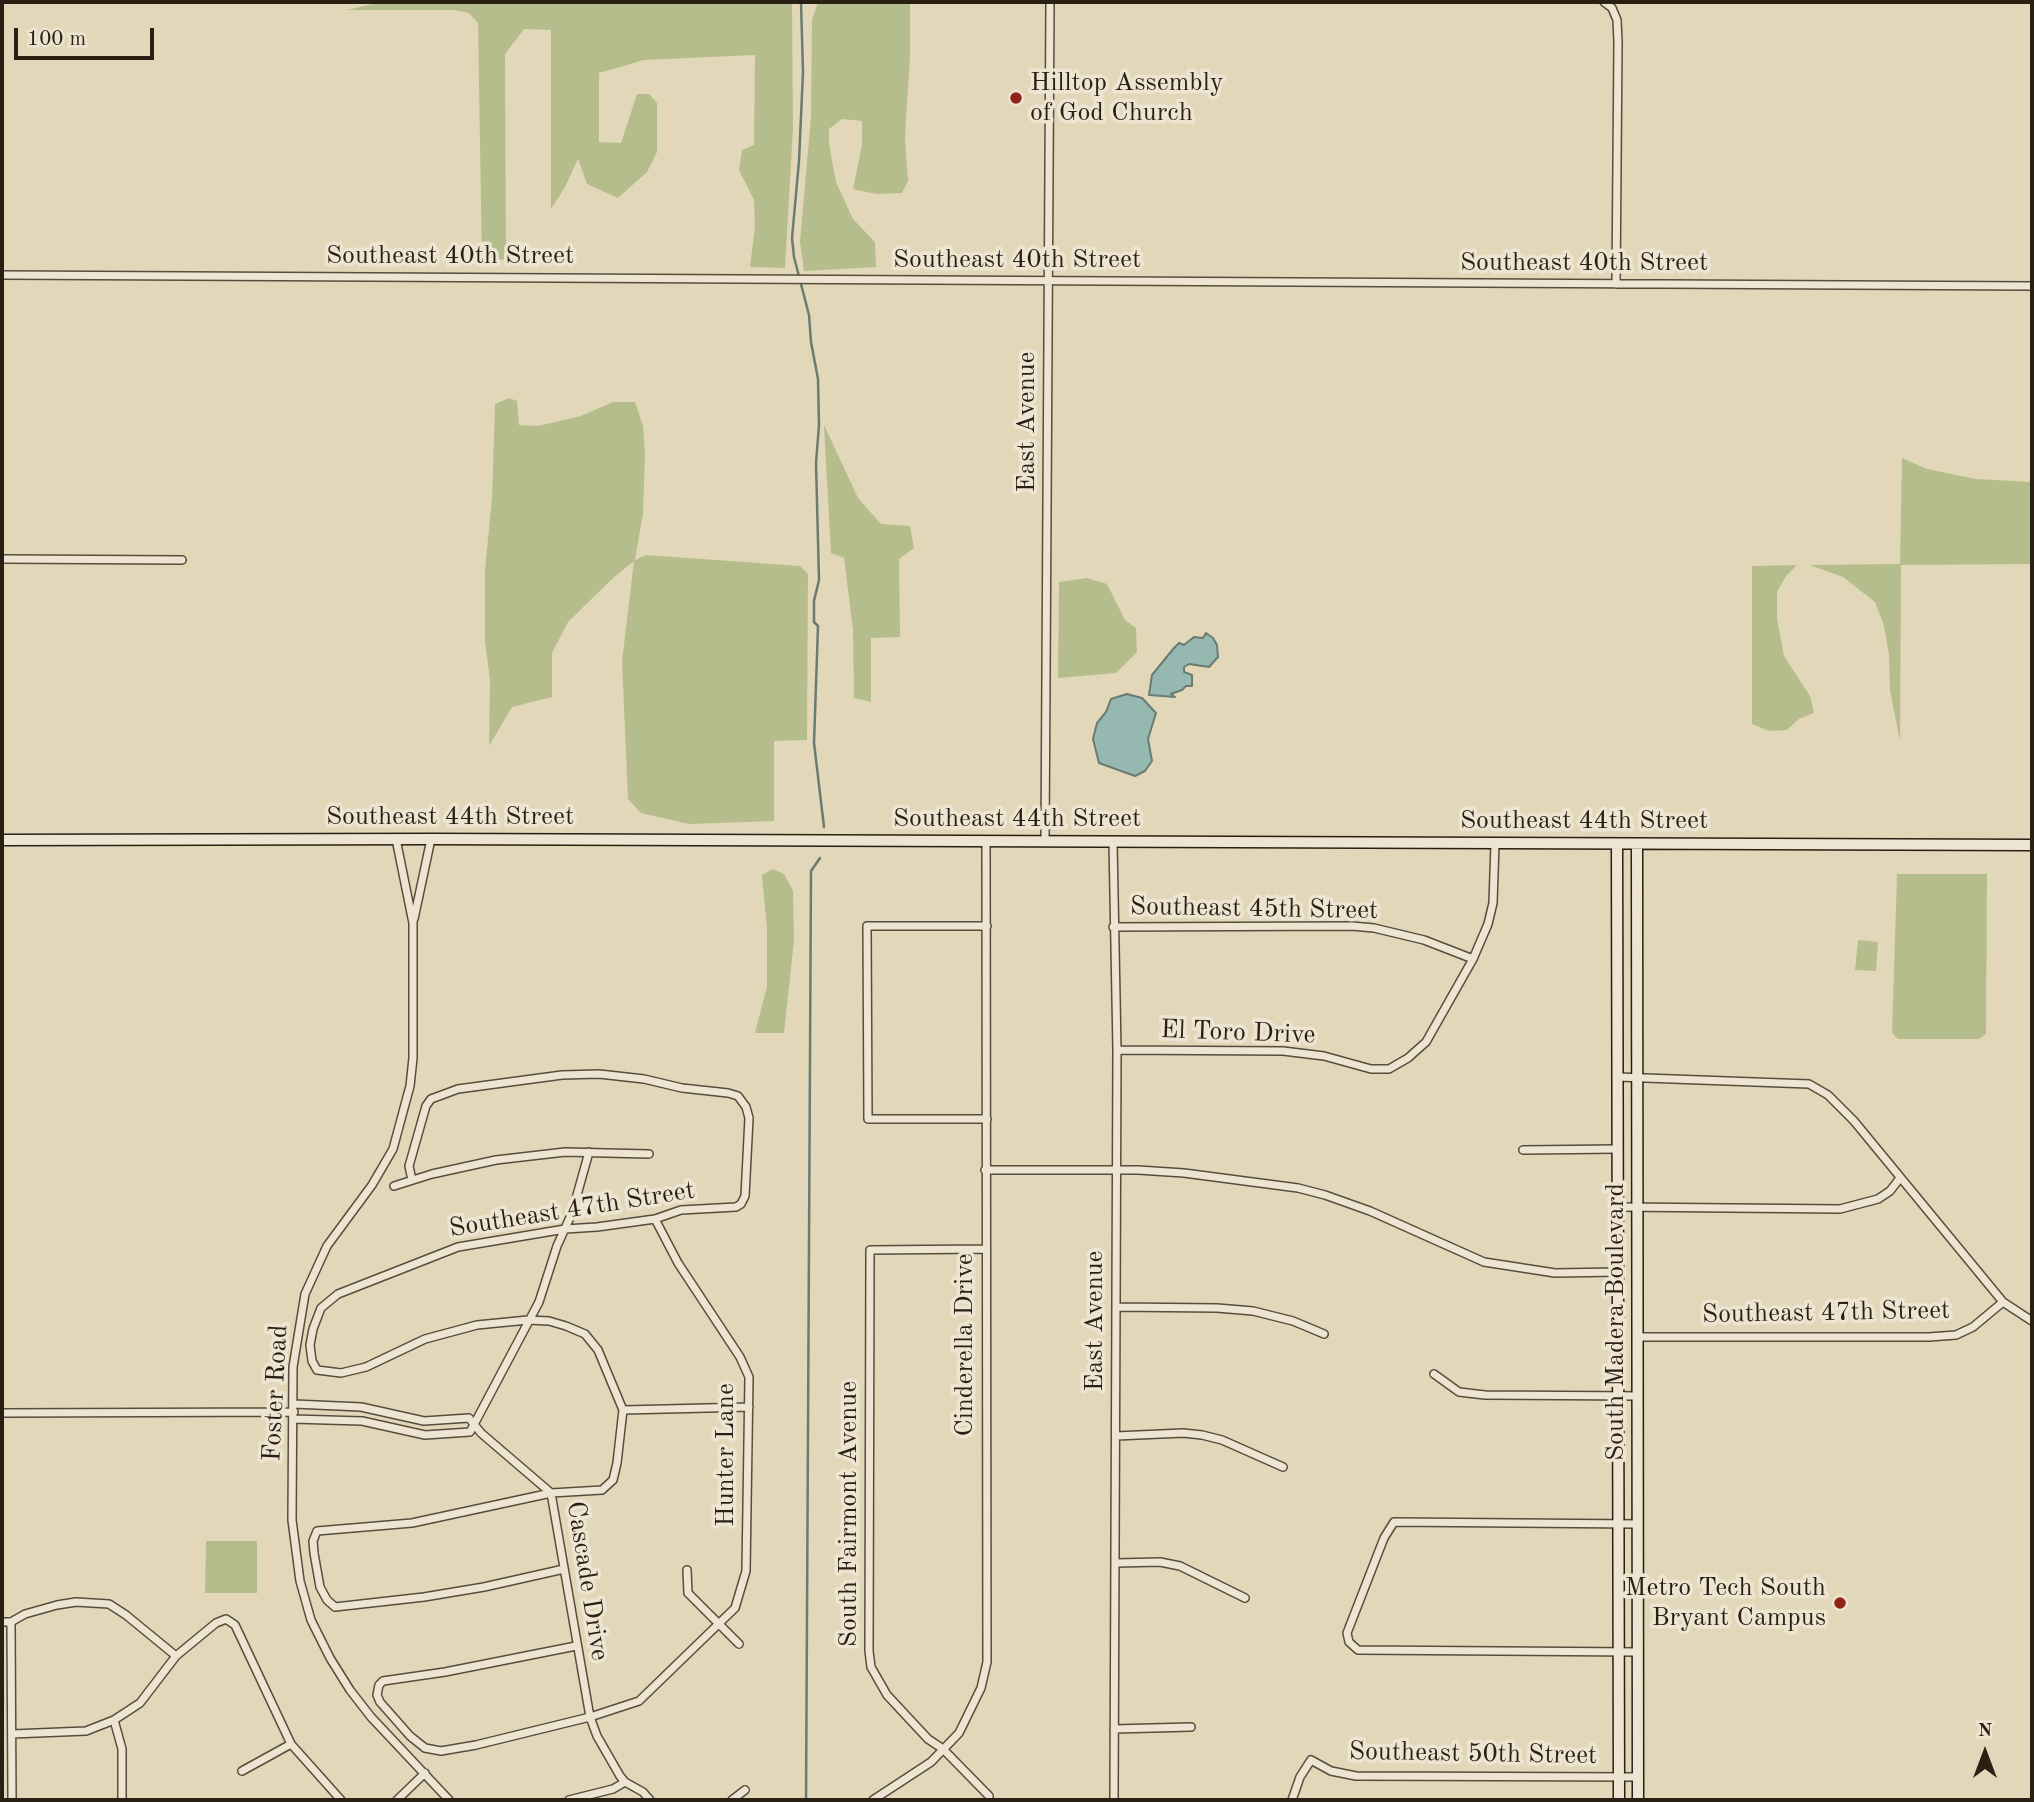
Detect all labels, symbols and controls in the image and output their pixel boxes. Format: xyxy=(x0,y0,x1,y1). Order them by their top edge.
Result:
scale bar xyxy=(18,14,158,58)
text: 100 m xyxy=(27,29,86,50)
place label: Hilltop Assembly of God Church xyxy=(1030,67,1223,128)
marker: Hilltop Assembly of God Church xyxy=(1008,90,1024,106)
street label: Southeast 40th Street xyxy=(326,240,574,272)
street label: Southeast 40th Street xyxy=(893,244,1141,276)
street label: Southeast 40th Street xyxy=(1460,247,1708,279)
street label: East Avenue xyxy=(1011,351,1043,493)
street label: Southeast 44th Street xyxy=(326,801,574,833)
street label: Southeast 44th Street xyxy=(893,803,1141,835)
street label: Southeast 44th Street xyxy=(1460,805,1708,837)
street label: Southeast 45th Street xyxy=(1130,891,1378,927)
street label: El Toro Drive xyxy=(1160,1015,1316,1051)
street label: Southeast 47th Street xyxy=(447,1175,697,1245)
street label: South Madera Boulevard xyxy=(1600,1183,1632,1461)
street label: East Avenue xyxy=(1079,1250,1111,1392)
street label: Cinderella Drive xyxy=(949,1253,981,1437)
street label: Southeast 47th Street xyxy=(1702,1295,1950,1331)
street label: Foster Road xyxy=(257,1324,295,1462)
street label: South Fairmont Avenue xyxy=(833,1381,865,1647)
street label: Hunter Lane xyxy=(710,1383,742,1527)
street label: Cascade Drive xyxy=(559,1499,615,1663)
place label: Metro Tech South Bryant Campus xyxy=(1625,1572,1826,1634)
marker: Metro Tech South Bryant Campus xyxy=(1832,1595,1848,1611)
north arrow xyxy=(1950,1718,2020,1788)
text: N xyxy=(1978,1722,1992,1741)
street label: Southeast 50th Street xyxy=(1349,1736,1597,1772)

